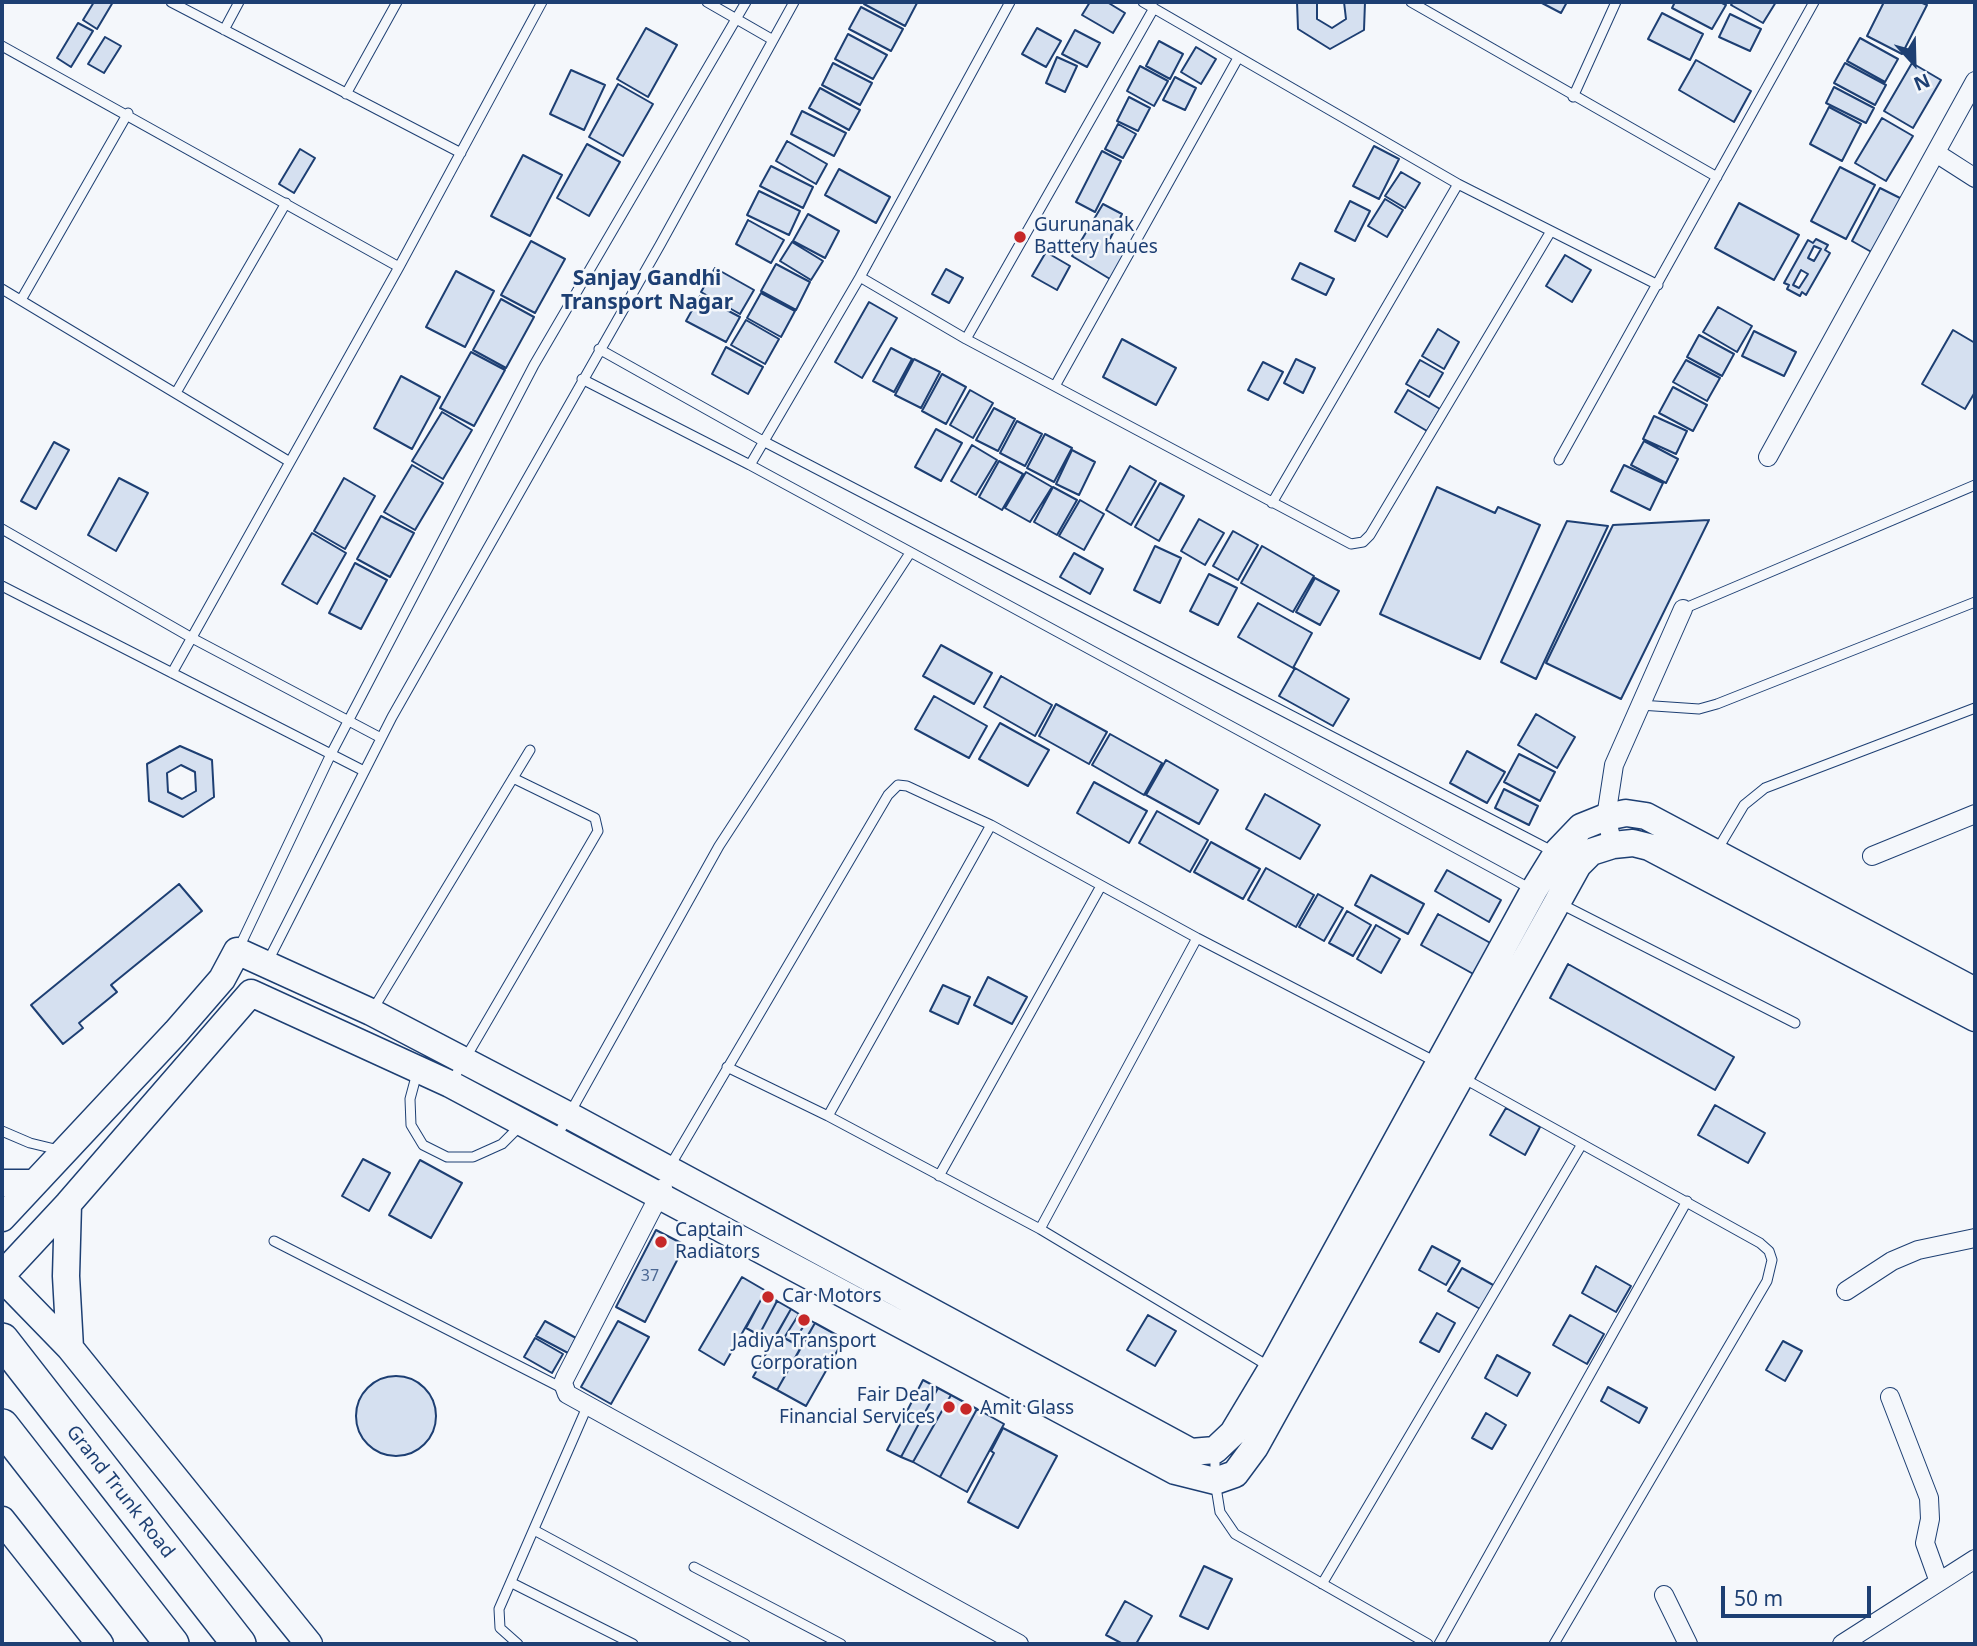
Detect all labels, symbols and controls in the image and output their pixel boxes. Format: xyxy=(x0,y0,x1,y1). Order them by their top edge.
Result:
north arrow xyxy=(1879,28,1949,98)
text: N xyxy=(1910,68,1934,97)
place label: Gurunanak Battery haues xyxy=(1034,215,1158,259)
marker: Gurunanak Battery haues xyxy=(1012,229,1028,245)
district label: Sanjay Gandhi Transport Nagar xyxy=(561,266,733,316)
place label: Captain Radiators xyxy=(675,1220,760,1264)
marker: Captain Radiators xyxy=(653,1234,669,1250)
house number: 37 xyxy=(641,1266,659,1286)
place label: Car Motors xyxy=(782,1286,881,1308)
marker: Car Motors xyxy=(760,1289,776,1305)
marker: Jadiya Transport Corporation xyxy=(796,1312,812,1328)
place label: Jadiya Transport Corporation xyxy=(732,1331,876,1375)
place label: Fair Deal Financial Services xyxy=(779,1385,935,1429)
place label: Amit Glass xyxy=(980,1398,1074,1420)
marker: Fair Deal Financial Services xyxy=(941,1399,957,1415)
marker: Amit Glass xyxy=(958,1401,974,1417)
street label: Grand Trunk Road xyxy=(61,1421,179,1563)
scale bar xyxy=(1725,1572,1876,1616)
text: 50 m xyxy=(1734,1584,1783,1612)

